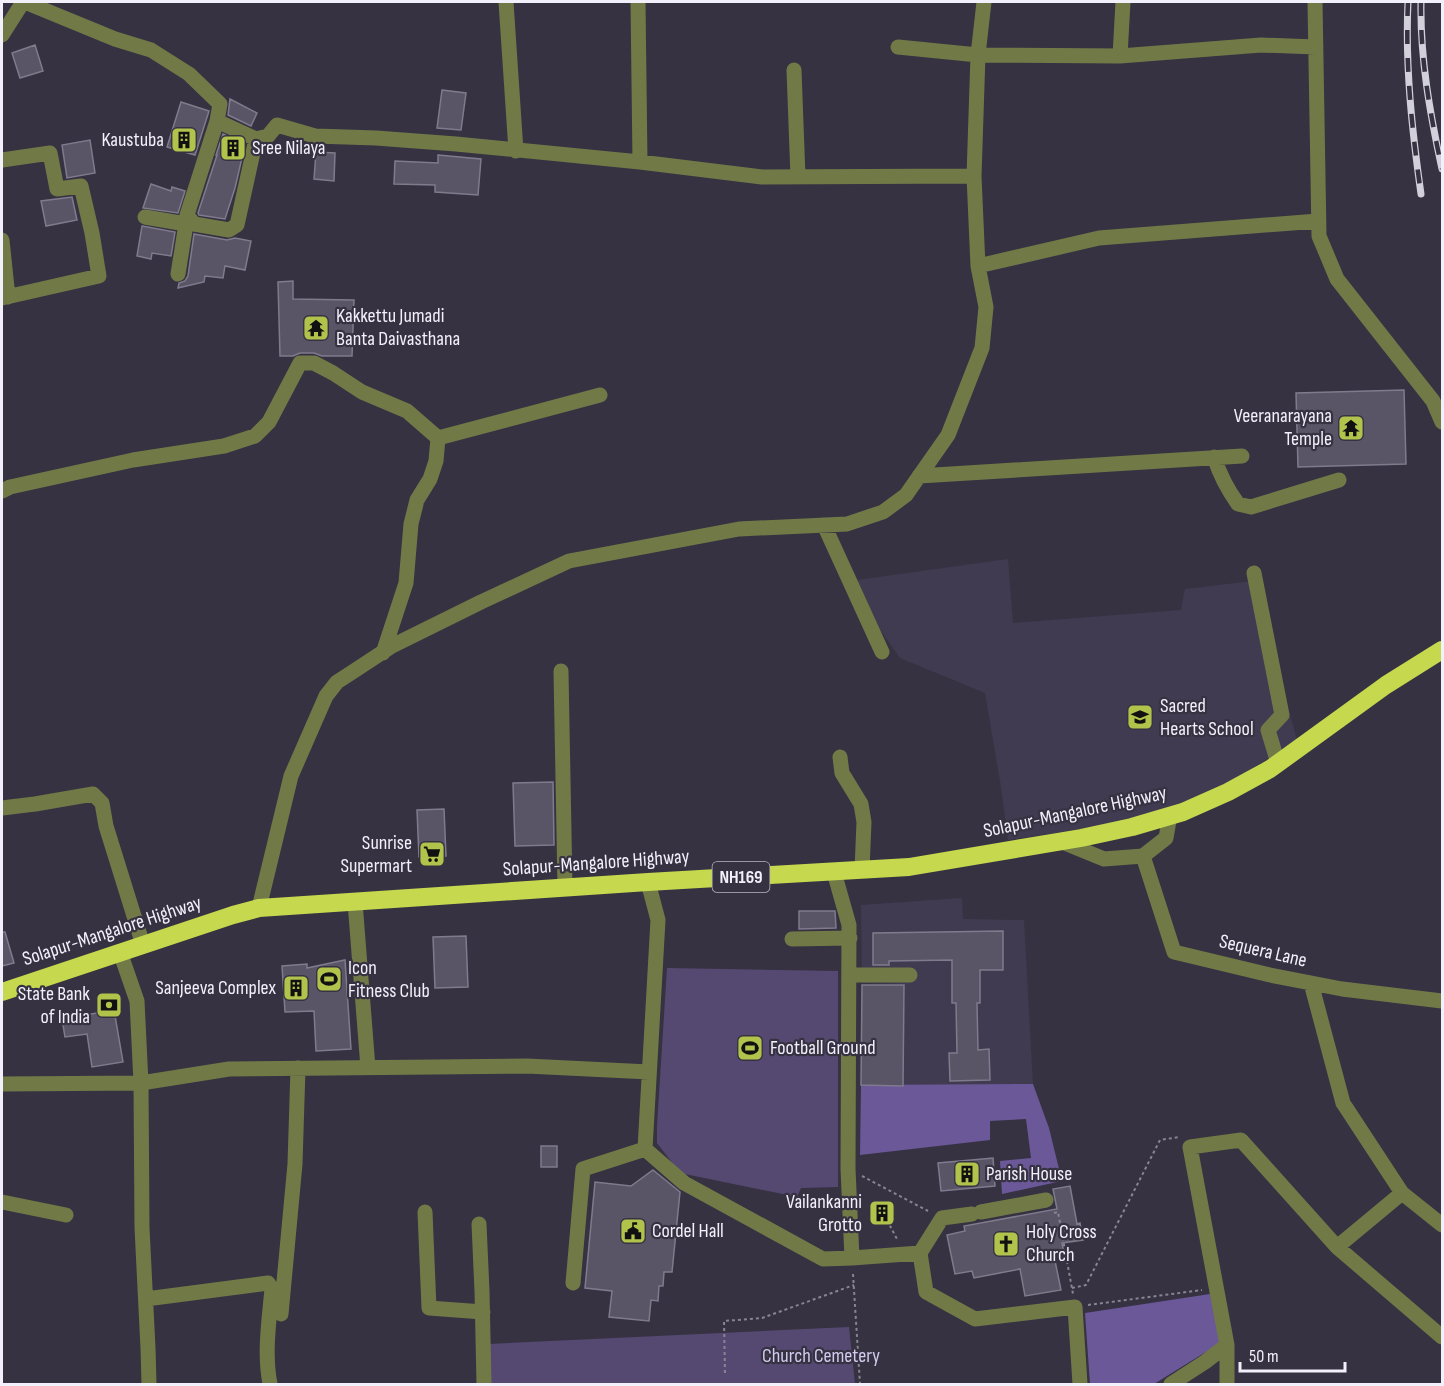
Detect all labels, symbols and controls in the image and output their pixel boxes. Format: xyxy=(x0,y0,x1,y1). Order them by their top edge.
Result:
building icon: Kaustuba xyxy=(169,125,199,155)
place label: Kaustuba xyxy=(101,128,164,152)
building icon: Sree Nilaya xyxy=(218,133,248,163)
place label: Sree Nilaya xyxy=(252,136,326,160)
place label: Kakkettu Jumadi Banta Daivasthana xyxy=(336,304,460,351)
temple icon: Kakkettu Jumadi Banta Daivasthana xyxy=(301,313,331,343)
place label: Veeranarayana Temple xyxy=(1234,404,1332,451)
temple icon: Veeranarayana Temple xyxy=(1336,413,1366,443)
place label: Sacred Hearts School xyxy=(1160,694,1254,741)
school or university icon: Sacred Hearts School xyxy=(1125,702,1155,732)
street label: Solapur-Mangalore Highway xyxy=(981,781,1169,843)
place label: Sunrise Supermart xyxy=(340,831,412,878)
supermarket icon: Sunrise Supermart xyxy=(417,839,447,869)
street label: Solapur-Mangalore Highway xyxy=(502,844,690,881)
road number: NH169 xyxy=(712,862,770,892)
street label: Solapur-Mangalore Highway xyxy=(19,891,205,971)
street label: Sequera Lane xyxy=(1217,929,1309,973)
place label: Icon Fitness Club xyxy=(348,956,430,1003)
sports icon: Icon Fitness Club xyxy=(314,964,344,994)
building icon: Sanjeeva Complex xyxy=(281,973,311,1003)
place label: Sanjeeva Complex xyxy=(155,976,276,1000)
place label: State Bank of India xyxy=(18,982,90,1029)
bank icon: State Bank of India xyxy=(94,990,124,1020)
sports icon: Football Ground xyxy=(735,1033,765,1063)
place label: Football Ground xyxy=(770,1036,876,1060)
building icon: Parish House xyxy=(952,1159,982,1189)
place label: Parish House xyxy=(986,1162,1072,1186)
place label: Vailankanni Grotto xyxy=(786,1190,862,1237)
building icon: Vailankanni Grotto xyxy=(867,1198,897,1228)
public building icon: Cordel Hall xyxy=(618,1216,648,1246)
place label: Cordel Hall xyxy=(652,1219,724,1243)
place label: Holy Cross Church xyxy=(1026,1220,1097,1267)
church icon: Holy Cross Church xyxy=(991,1229,1021,1259)
scale bar xyxy=(1240,1335,1345,1373)
park label: Church Cemetery xyxy=(762,1344,880,1368)
text: 50 m xyxy=(1249,1346,1279,1367)

